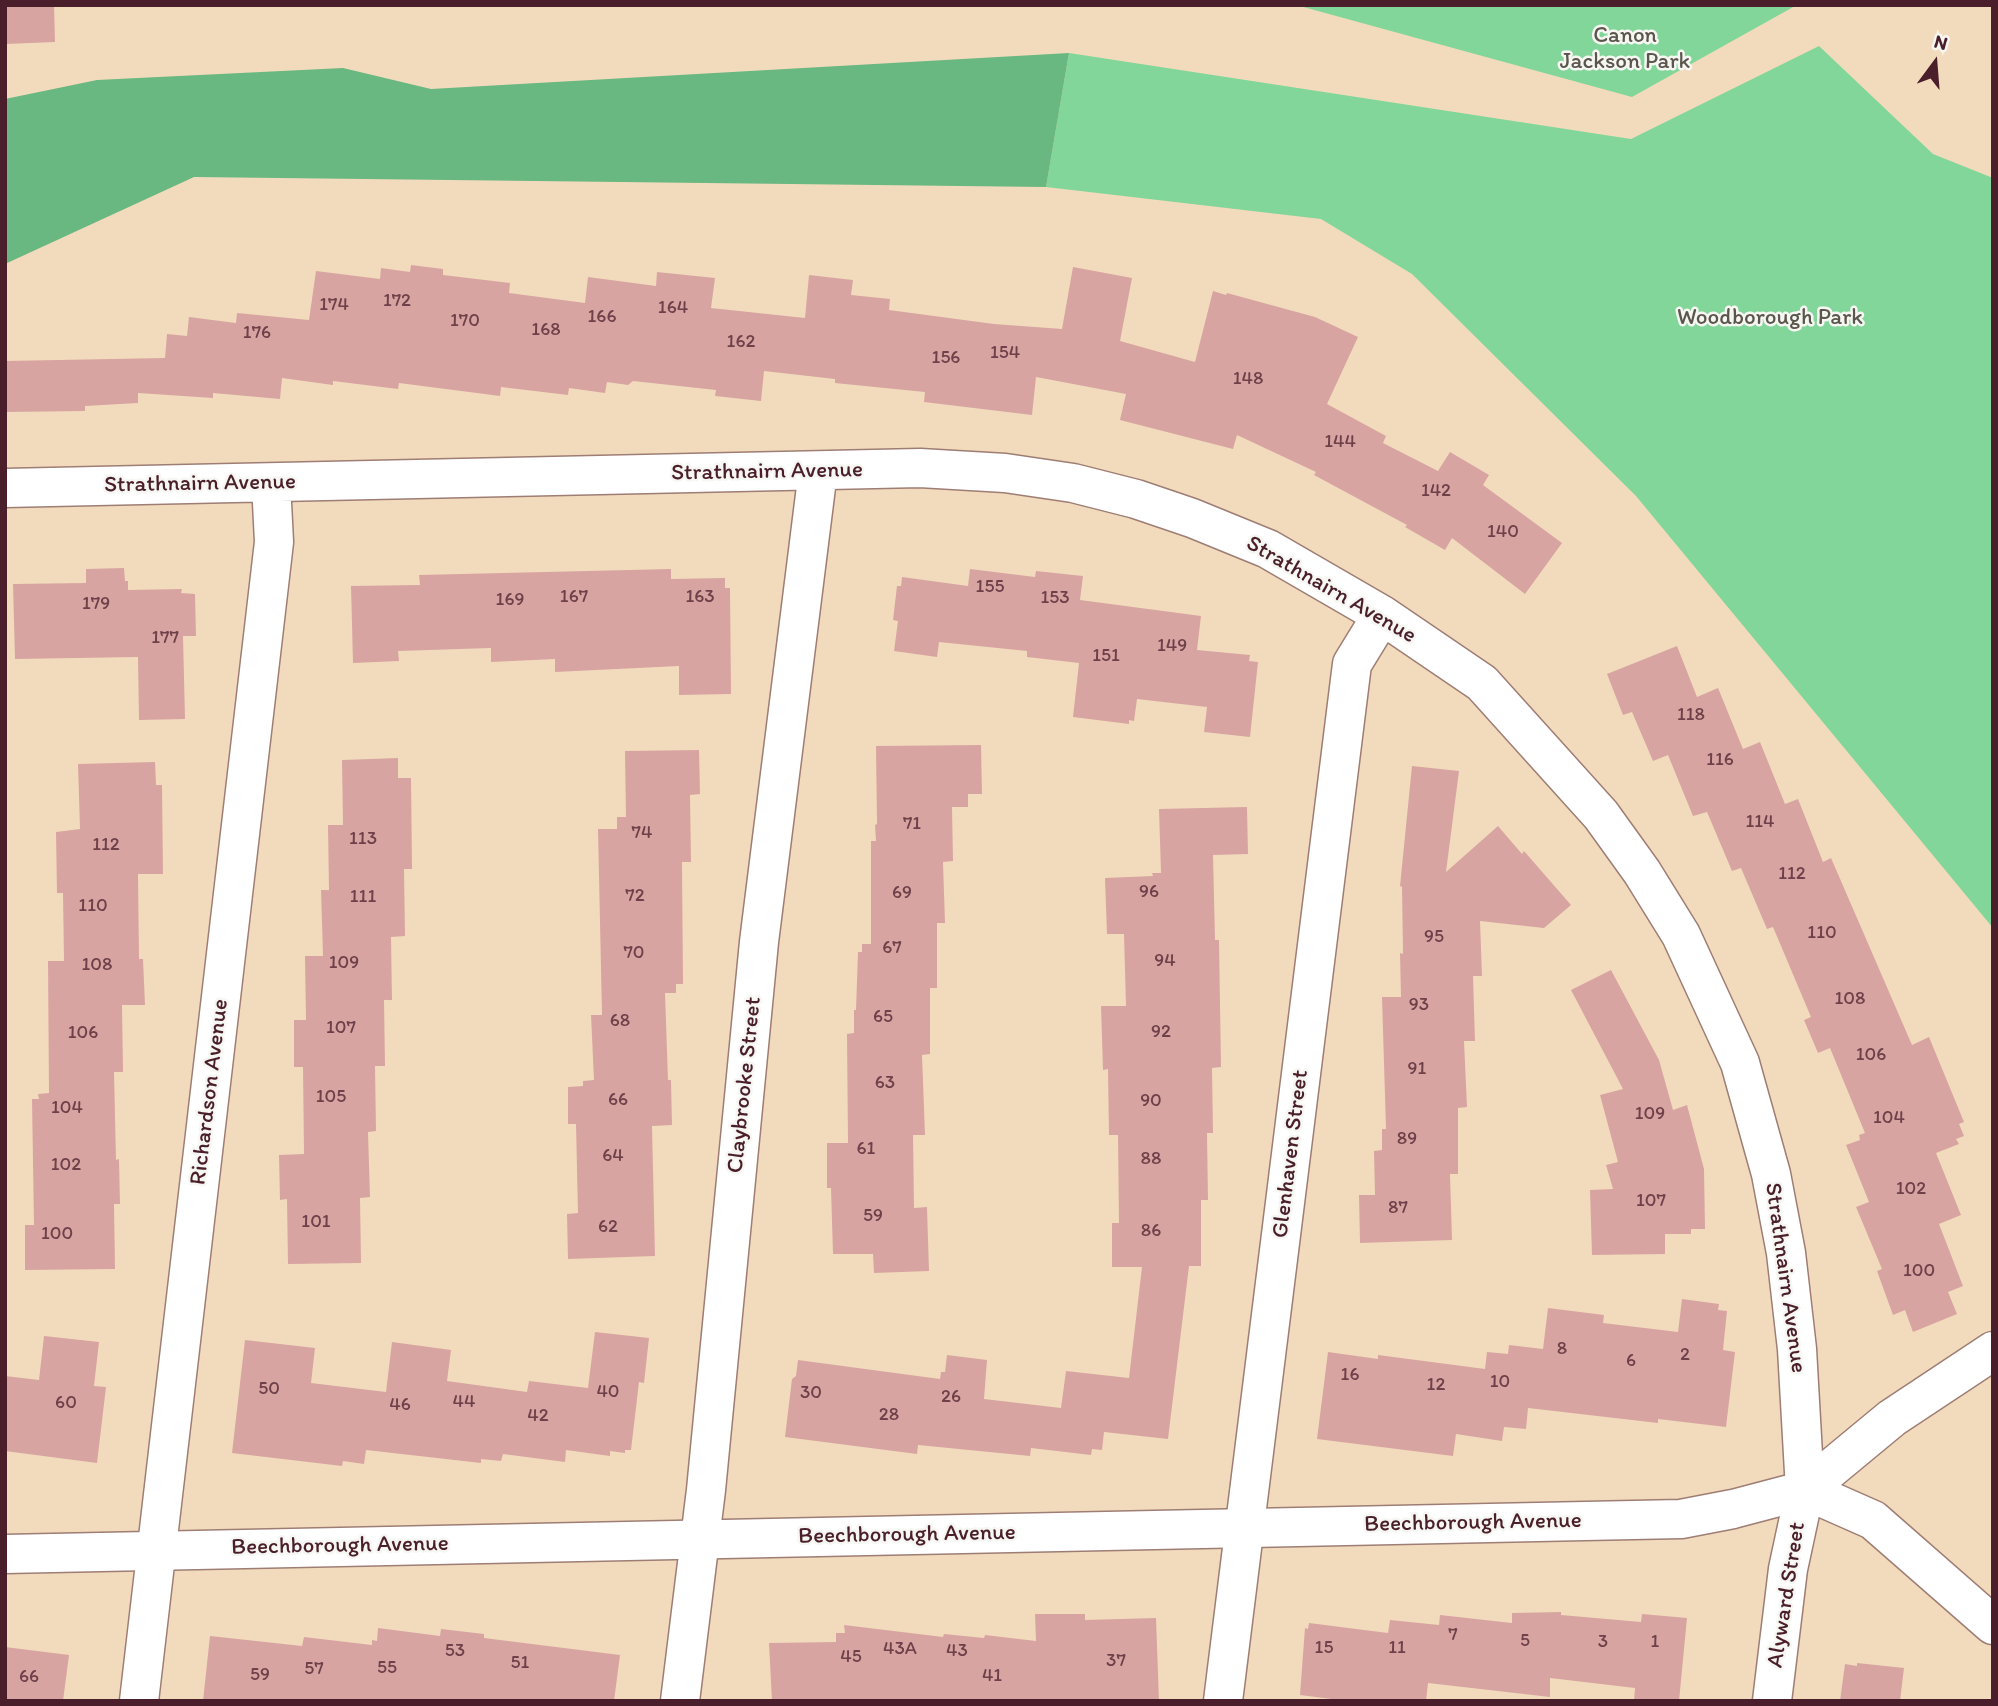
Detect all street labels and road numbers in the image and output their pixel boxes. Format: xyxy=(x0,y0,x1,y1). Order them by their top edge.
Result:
street label: Strathnairn Avenue xyxy=(671,457,863,487)
street label: Strathnairn Avenue xyxy=(104,469,296,499)
street label: Strathnairn Avenue xyxy=(1241,530,1421,650)
street label: Claybrooke Street xyxy=(722,995,768,1175)
street label: Richardson Avenue xyxy=(185,997,235,1187)
street label: Glenhaven Street xyxy=(1267,1068,1315,1240)
street label: Strathnairn Avenue xyxy=(1758,1181,1812,1375)
street label: Beechborough Avenue xyxy=(1364,1507,1582,1539)
street label: Beechborough Avenue xyxy=(798,1519,1016,1551)
street label: Alyward Street xyxy=(1762,1520,1812,1670)
street label: Beechborough Avenue xyxy=(231,1530,449,1562)

